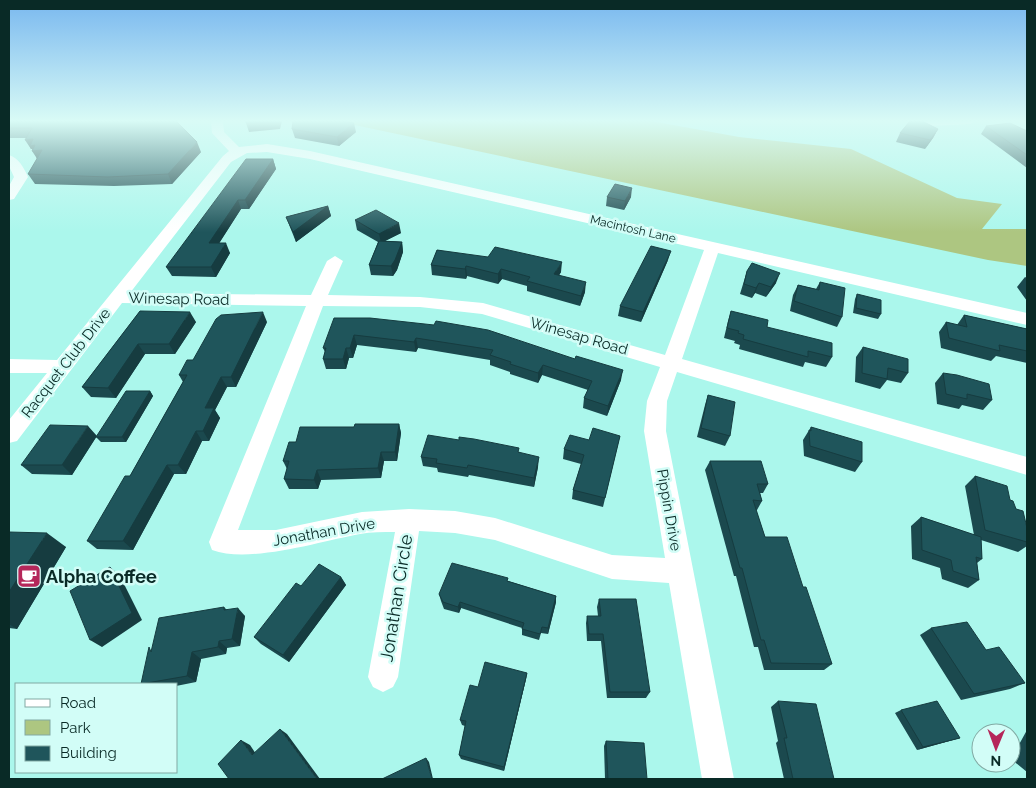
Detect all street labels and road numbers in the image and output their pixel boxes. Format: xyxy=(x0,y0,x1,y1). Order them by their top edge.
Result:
street label: Macintosh Lane xyxy=(589,212,677,246)
street label: Winesap Road xyxy=(128,289,230,309)
street label: Racquet Club Drive xyxy=(18,305,114,421)
street label: Winesap Road xyxy=(528,313,630,359)
street label: Pippin Drive xyxy=(653,468,685,552)
street label: Jonathan Drive xyxy=(272,514,377,550)
street label: Jonathan Circle xyxy=(376,532,416,663)

